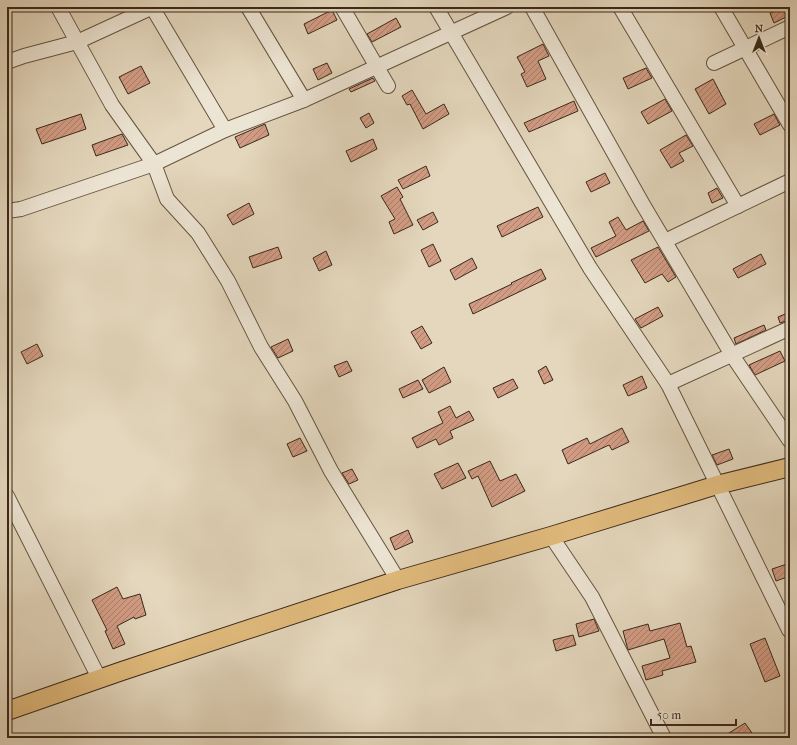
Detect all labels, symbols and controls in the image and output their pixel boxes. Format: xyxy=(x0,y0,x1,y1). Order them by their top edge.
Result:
north arrow xyxy=(739,18,779,58)
text: N xyxy=(755,22,764,35)
scale bar xyxy=(651,701,736,727)
text: 50 m xyxy=(657,708,681,722)

